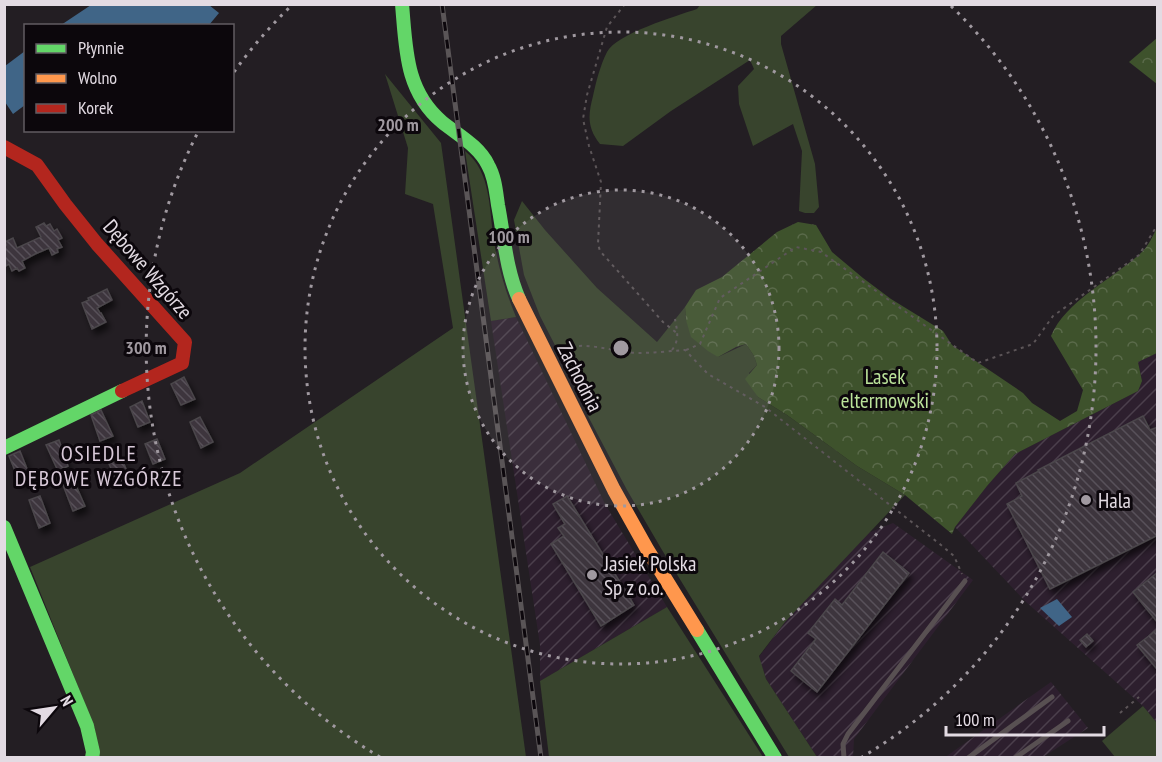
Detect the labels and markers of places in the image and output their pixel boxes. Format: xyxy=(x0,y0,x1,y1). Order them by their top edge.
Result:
centre of rings xyxy=(611,338,631,358)
place label: Hala xyxy=(1098,487,1131,514)
marker: Hala xyxy=(1079,493,1093,507)
place label: Jasiek Polska Sp z o.o. xyxy=(603,550,696,601)
marker: Jasiek Polska Sp z o.o. xyxy=(585,568,599,582)

